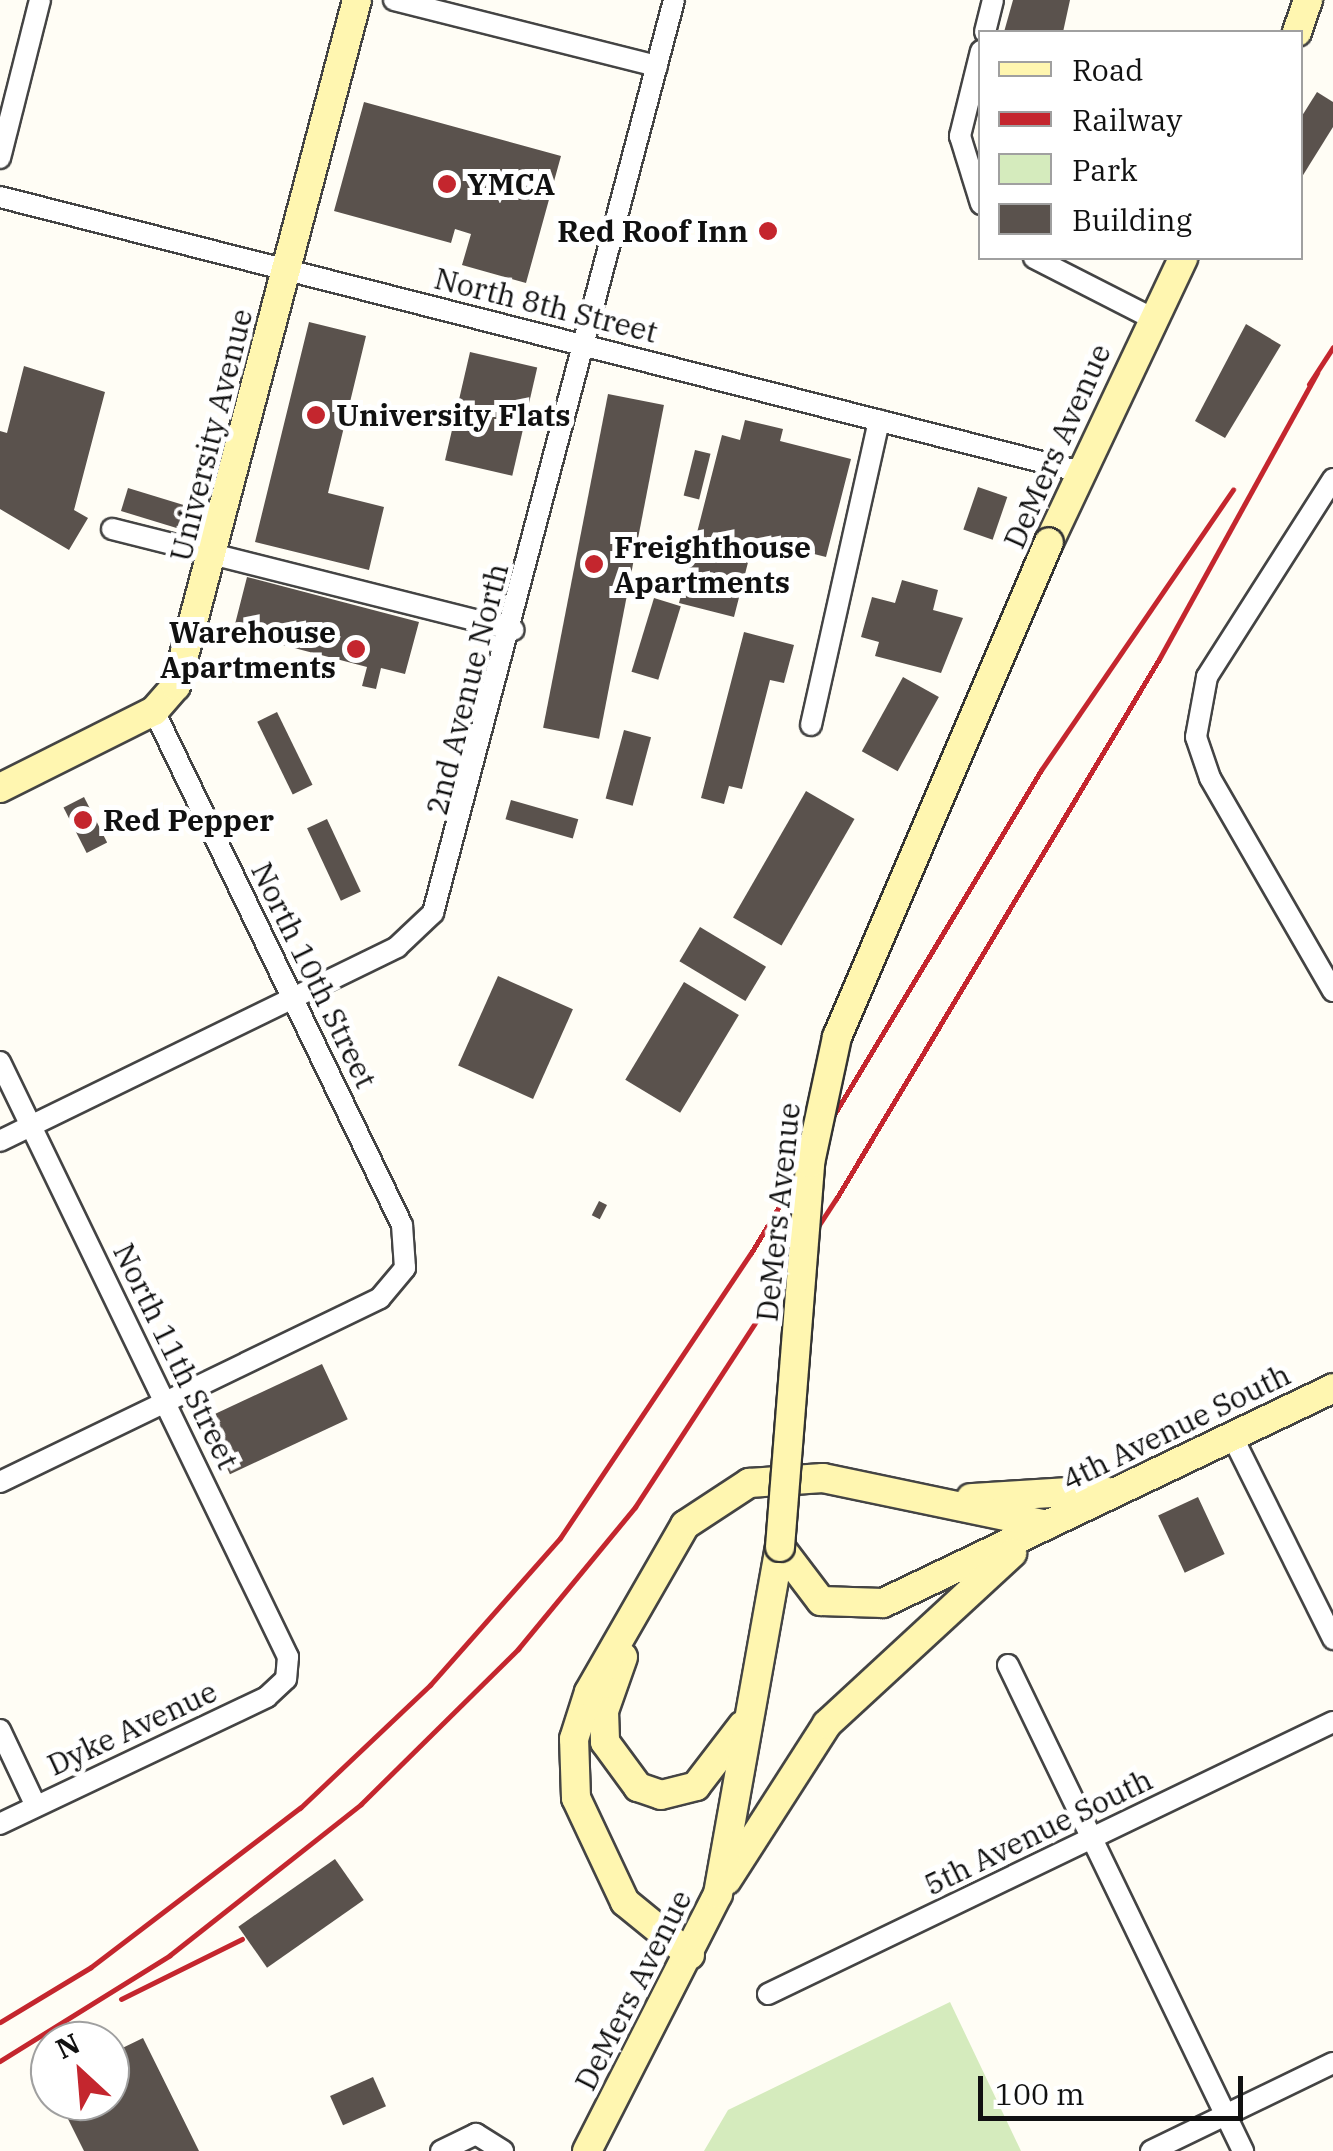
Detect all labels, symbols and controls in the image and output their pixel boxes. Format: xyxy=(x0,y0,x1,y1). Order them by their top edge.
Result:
legend xyxy=(978,30,1303,260)
text: Road xyxy=(1072,50,1144,89)
text: Railway xyxy=(1072,100,1182,139)
text: Park xyxy=(1072,150,1138,189)
place label: YMCA xyxy=(467,166,555,202)
marker: YMCA xyxy=(436,173,458,195)
text: Building xyxy=(1072,200,1192,239)
place label: Red Roof Inn xyxy=(557,213,748,249)
marker: Red Roof Inn xyxy=(757,220,779,242)
street label: North 8th Street xyxy=(431,260,661,350)
street label: University Avenue xyxy=(162,305,260,565)
street label: DeMers Avenue xyxy=(996,338,1118,554)
place label: University Flats xyxy=(336,397,570,433)
marker: University Flats xyxy=(305,404,327,426)
place label: Freighthouse Apartments xyxy=(614,529,811,600)
marker: Freighthouse Apartments xyxy=(583,553,605,575)
street label: 2nd Avenue North xyxy=(418,560,516,818)
place label: Warehouse Apartments xyxy=(160,614,336,684)
marker: Warehouse Apartments xyxy=(345,638,367,660)
place label: Red Pepper xyxy=(103,802,274,838)
marker: Red Pepper xyxy=(72,809,94,831)
street label: North 10th Street xyxy=(244,856,384,1094)
street label: DeMers Avenue xyxy=(749,1101,807,1323)
street label: North 11th Street xyxy=(106,1237,246,1475)
street label: 4th Avenue South xyxy=(1056,1356,1296,1498)
street label: Dyke Avenue xyxy=(42,1673,222,1783)
street label: 5th Avenue South xyxy=(918,1761,1158,1903)
street label: DeMers Avenue xyxy=(567,1884,699,2096)
north arrow xyxy=(30,2021,130,2121)
text: N xyxy=(49,2024,86,2067)
scale bar xyxy=(983,2056,1248,2118)
text: 100 m xyxy=(995,2074,1085,2113)

